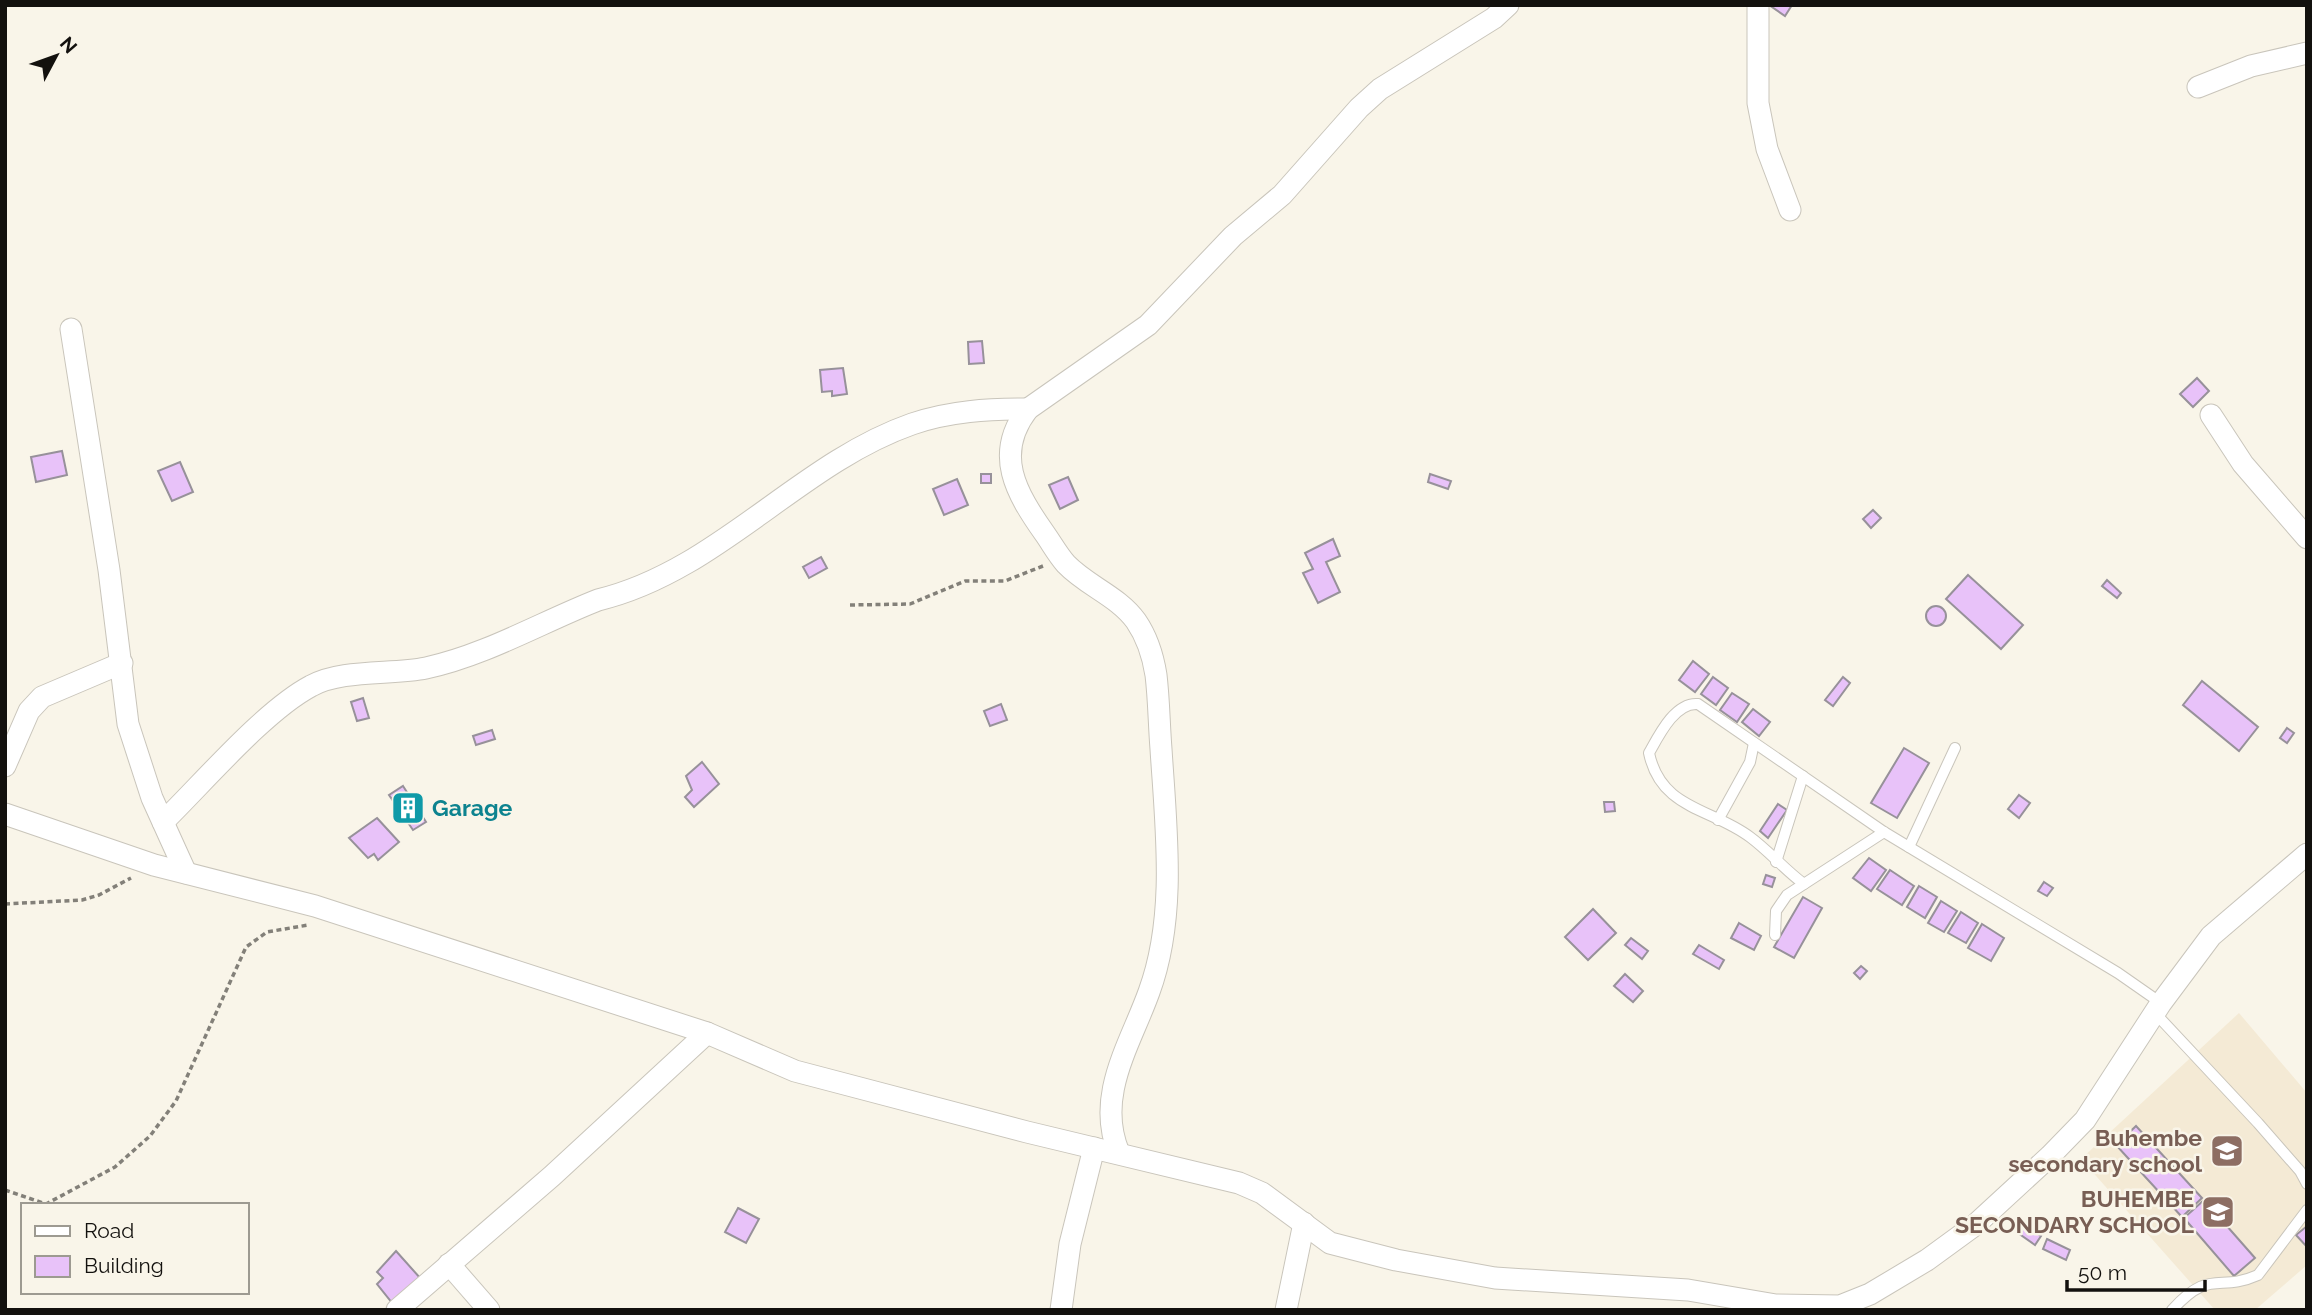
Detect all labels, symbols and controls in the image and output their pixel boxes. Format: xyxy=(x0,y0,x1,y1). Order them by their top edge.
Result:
north arrow xyxy=(21,21,91,91)
text: N xyxy=(56,32,82,58)
building icon: Garage xyxy=(389,789,427,827)
place label: Garage xyxy=(432,794,512,821)
place label: Buhembe secondary school xyxy=(2008,1124,2203,1177)
school or university icon: Buhembe secondary school xyxy=(2208,1132,2246,1170)
place label: BUHEMBE SECONDARY SCHOOL xyxy=(1955,1185,2195,1238)
school or university icon: BUHEMBE SECONDARY SCHOOL xyxy=(2199,1193,2237,1231)
legend xyxy=(21,1203,248,1294)
text: Road xyxy=(84,1218,134,1243)
scale bar xyxy=(2067,1248,2205,1292)
text: Building xyxy=(84,1253,164,1278)
text: 50 m xyxy=(2078,1260,2127,1285)

